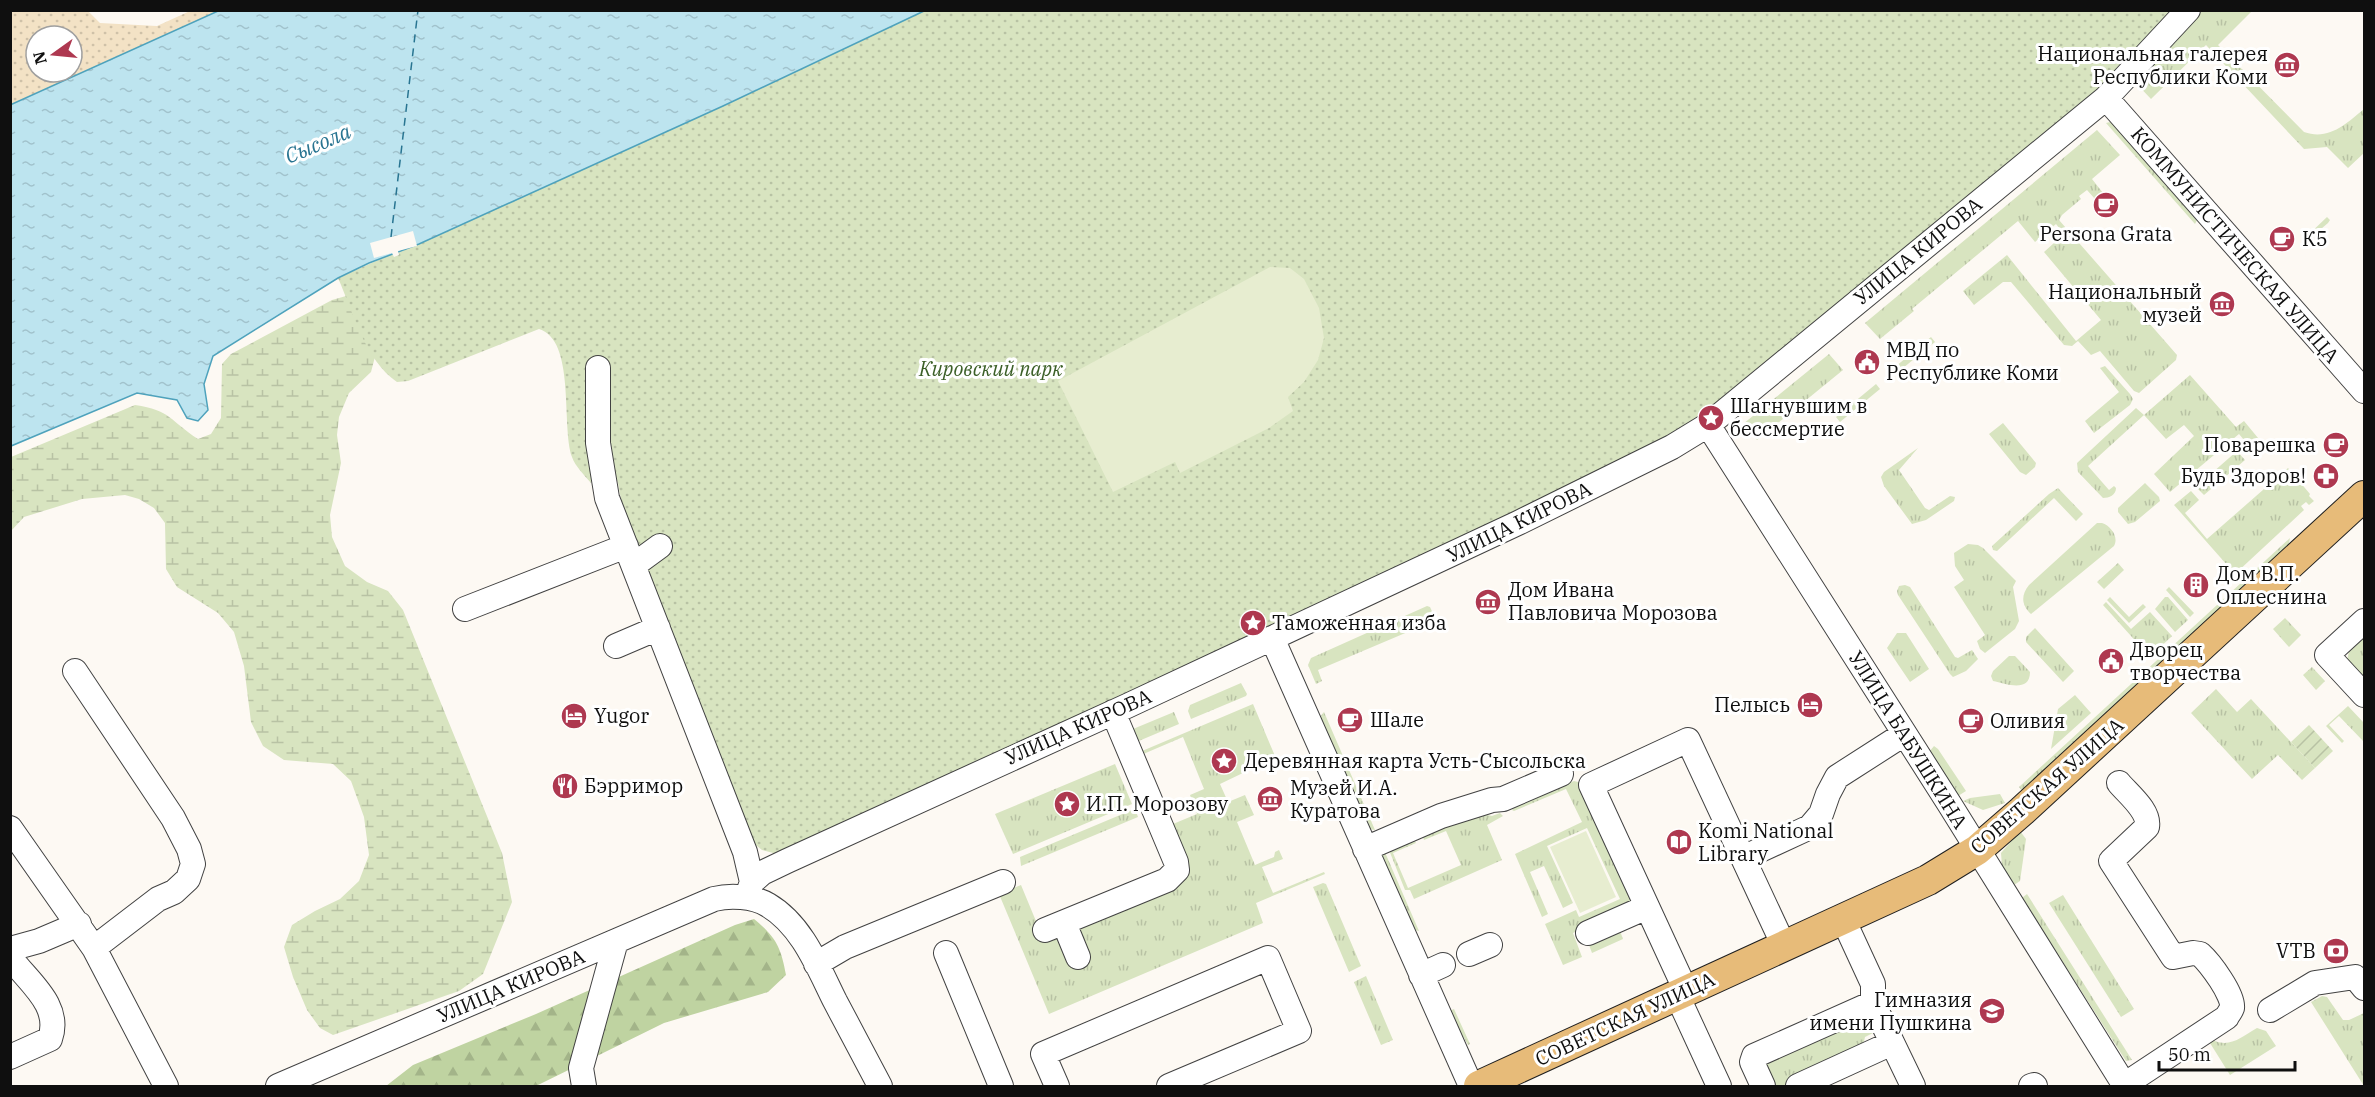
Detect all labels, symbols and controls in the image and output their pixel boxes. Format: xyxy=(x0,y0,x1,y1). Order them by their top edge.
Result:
north arrow xyxy=(24,24,84,84)
place label: Национальная галерея Республики Коми xyxy=(2038,40,2268,90)
text: N xyxy=(28,49,51,67)
museum icon: Национальная галерея Республики Коми xyxy=(2272,50,2302,80)
water label: Сысола xyxy=(280,116,355,170)
street label: КОММУНИСТИЧЕСКАЯ УЛИЦА xyxy=(2125,121,2346,369)
street label: УЛИЦА КИРОВА xyxy=(1848,190,1988,311)
cafe icon: Persona Grata xyxy=(2091,190,2121,220)
place label: Persona Grata xyxy=(2039,220,2173,247)
cafe icon: К5 xyxy=(2267,224,2297,254)
place label: К5 xyxy=(2302,225,2328,252)
place label: Национальный музей xyxy=(2048,278,2202,328)
museum icon: Национальный музей xyxy=(2207,289,2237,319)
place label: МВД по Республике Коми xyxy=(1886,336,2059,386)
public building icon: МВД по Республике Коми xyxy=(1852,347,1882,377)
park label: Кировский парк xyxy=(918,355,1063,382)
place label: Шагнувшим в бессмертие xyxy=(1730,392,1867,442)
place icon: Шагнувшим в бессмертие xyxy=(1696,403,1726,433)
cafe icon: Поварешка xyxy=(2321,430,2351,460)
place label: Поварешка xyxy=(2204,431,2316,458)
pharmacy icon: Будь Здоров! xyxy=(2311,461,2341,491)
place label: Будь Здоров! xyxy=(2181,462,2306,489)
street label: УЛИЦА КИРОВА xyxy=(1442,475,1596,568)
place label: Дом В.П. Оплеснина xyxy=(2216,560,2327,610)
building icon: Дом В.П. Оплеснина xyxy=(2181,570,2211,600)
place label: Дом Ивана Павловича Морозова xyxy=(1508,576,1718,626)
museum icon: Дом Ивана Павловича Морозова xyxy=(1473,587,1503,617)
place icon: Таможенная изба xyxy=(1238,608,1268,638)
place label: Таможенная изба xyxy=(1272,609,1447,636)
place label: Дворец творчества xyxy=(2130,636,2241,686)
street label: УЛИЦА БАБУШКИНА xyxy=(1843,646,1974,834)
public building icon: Дворец творчества xyxy=(2096,646,2126,676)
street label: УЛИЦА КИРОВА xyxy=(1000,682,1156,771)
hotel icon: Пелысь xyxy=(1795,690,1825,720)
place label: Пелысь xyxy=(1714,691,1790,718)
hotel icon: Yugor xyxy=(559,701,589,731)
place label: Yugor xyxy=(594,702,649,729)
cafe icon: Шале xyxy=(1335,705,1365,735)
place label: Шале xyxy=(1370,706,1424,733)
cafe icon: Оливия xyxy=(1956,706,1986,736)
place label: Оливия xyxy=(1990,707,2065,734)
street label: СОВЕТСКАЯ УЛИЦА xyxy=(1964,711,2129,860)
place icon: Деревянная карта Усть-Сысольска xyxy=(1209,746,1239,776)
place label: Деревянная карта Усть-Сысольска xyxy=(1244,747,1586,774)
restaurant icon: Бэрримор xyxy=(550,771,580,801)
place label: Бэрримор xyxy=(584,772,683,799)
place label: Музей И.А. Куратова xyxy=(1290,774,1398,824)
museum icon: Музей И.А. Куратова xyxy=(1255,784,1285,814)
place icon: И.П. Морозову xyxy=(1052,789,1082,819)
place label: И.П. Морозову xyxy=(1086,790,1229,817)
place label: Komi National Library xyxy=(1698,817,1833,867)
library icon: Komi National Library xyxy=(1664,827,1694,857)
bank icon: VTB xyxy=(2321,936,2351,966)
place label: VTB xyxy=(2276,937,2316,964)
street label: УЛИЦА КИРОВА xyxy=(433,942,589,1029)
street label: СОВЕТСКАЯ УЛИЦА xyxy=(1531,965,1719,1072)
place label: Гимназия имени Пушкина xyxy=(1809,986,1972,1036)
school or university icon: Гимназия имени Пушкина xyxy=(1977,996,2007,1026)
scale bar xyxy=(2159,1034,2296,1072)
text: 50 m xyxy=(2168,1043,2211,1066)

